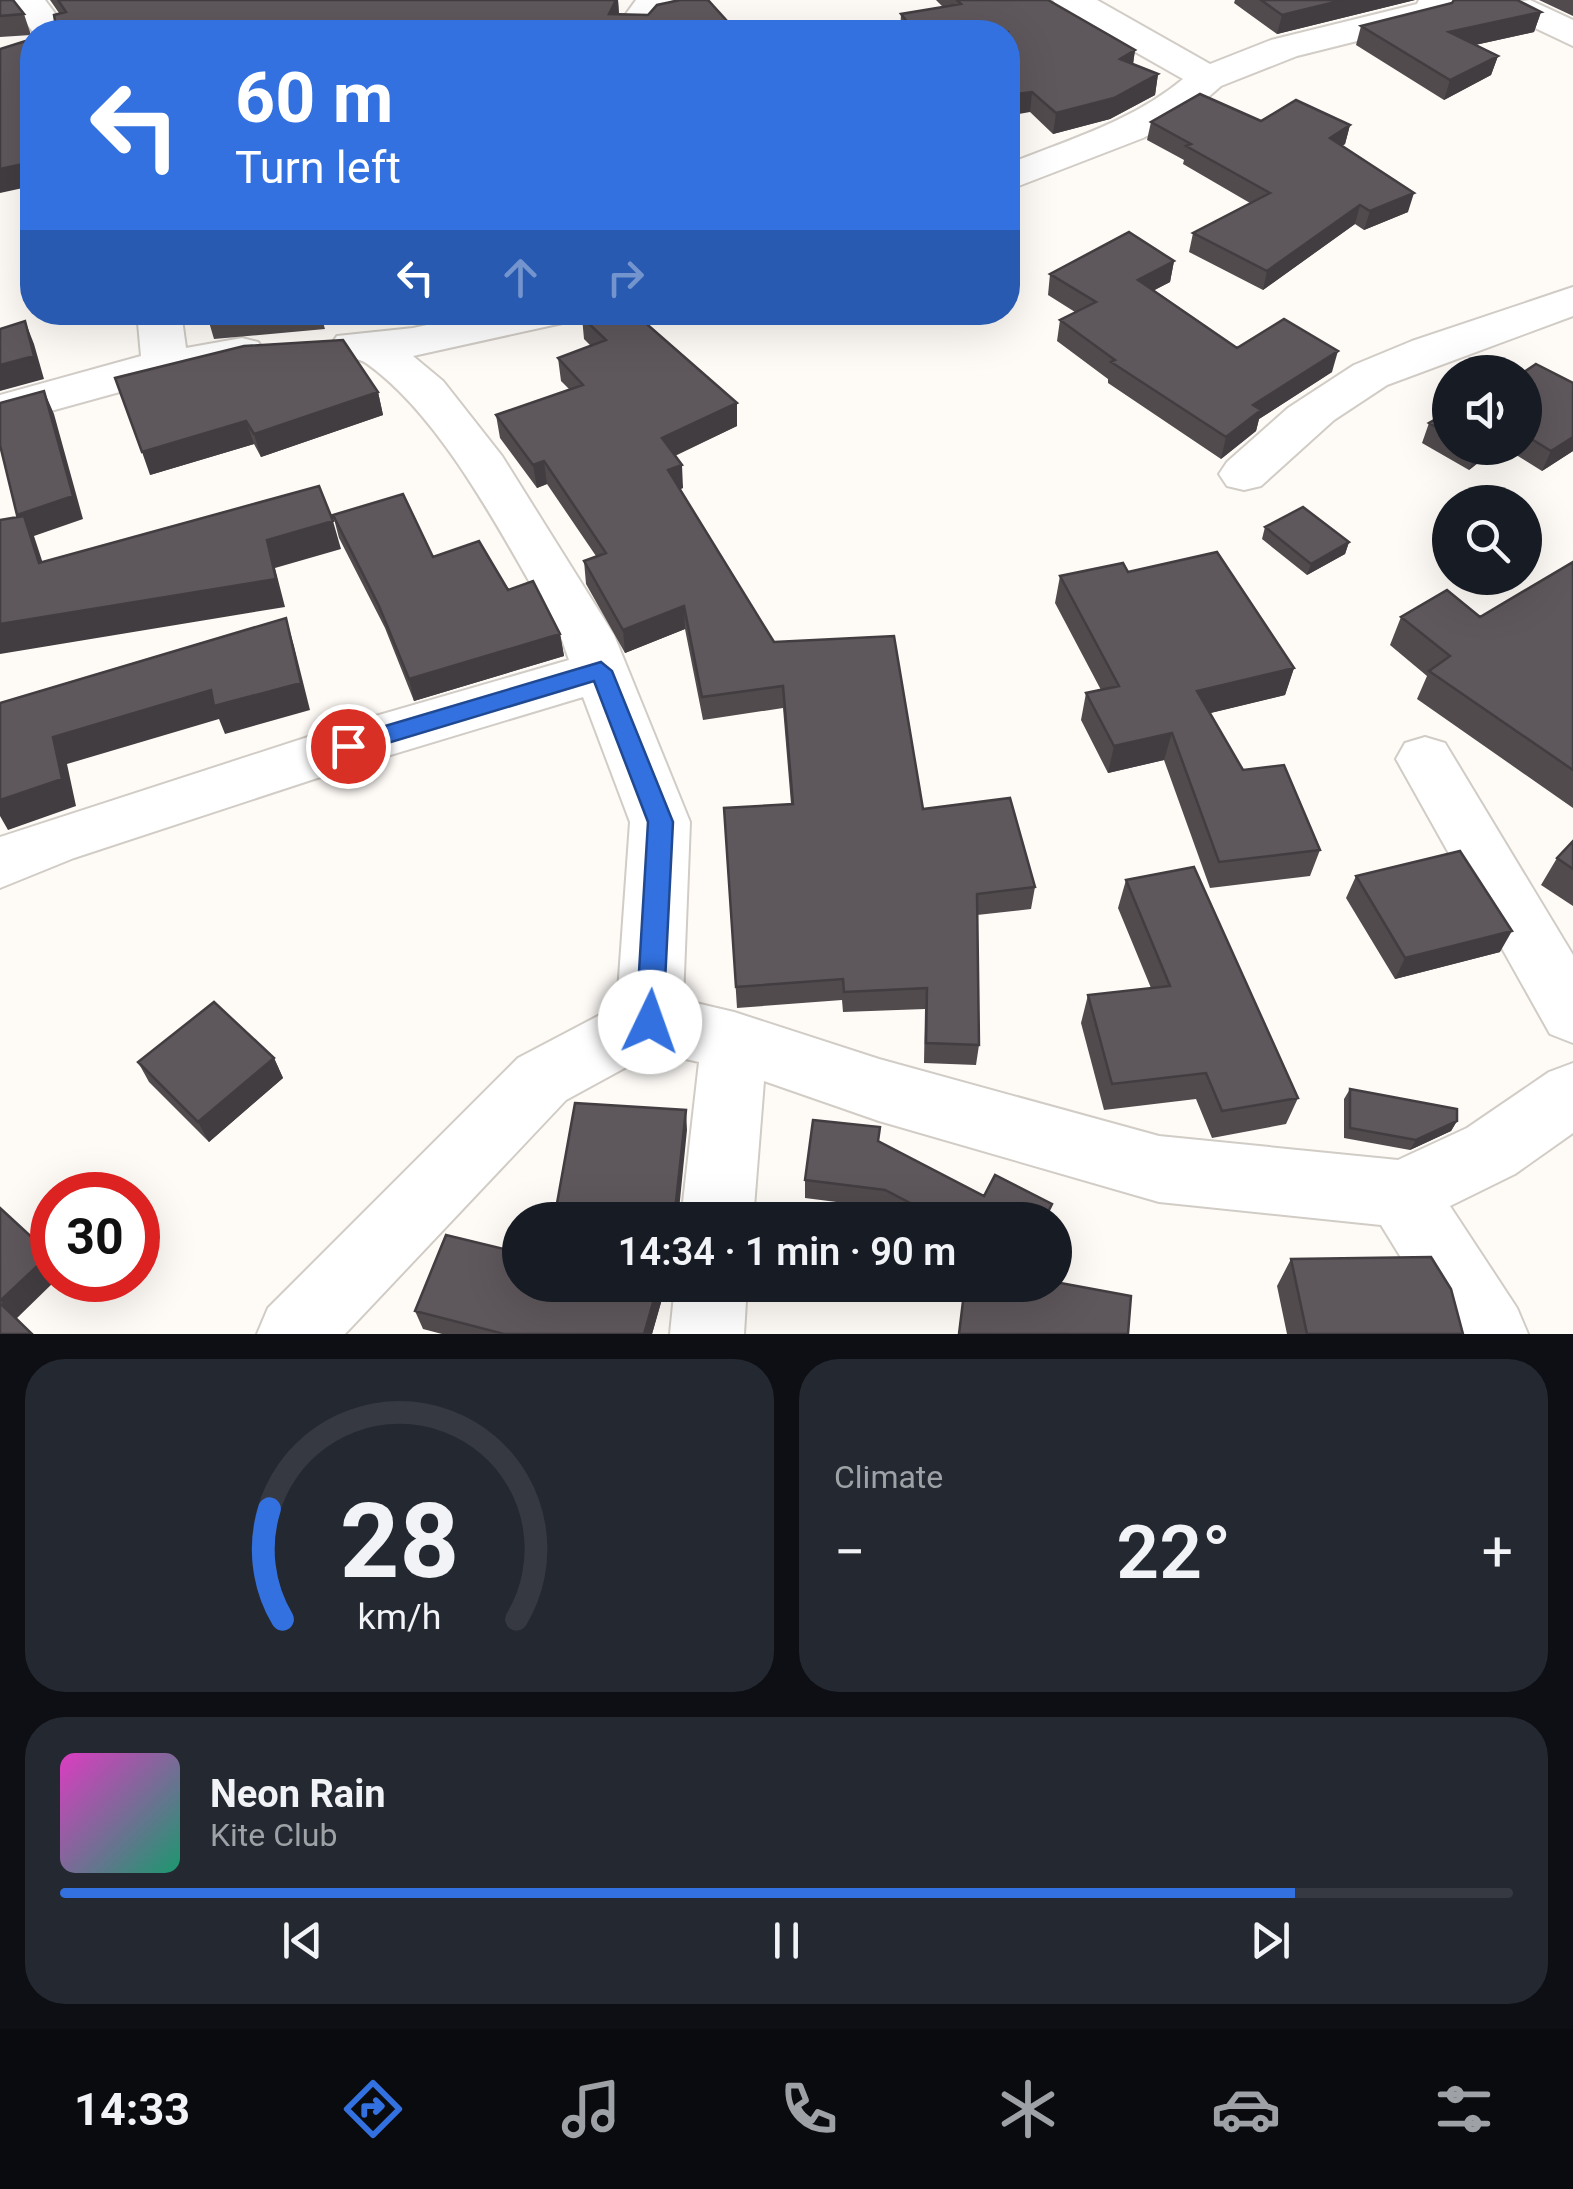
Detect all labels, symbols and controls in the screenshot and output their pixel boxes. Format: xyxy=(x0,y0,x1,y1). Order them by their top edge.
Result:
text: 60 m xyxy=(235,57,393,139)
icon: left xyxy=(70,60,200,190)
text: Turn left xyxy=(235,141,401,194)
icon: left xyxy=(388,250,443,305)
icon: ahead xyxy=(493,250,548,305)
icon: right xyxy=(598,250,653,305)
map controls xyxy=(1432,355,1542,595)
button: sound xyxy=(1432,355,1542,465)
button: search xyxy=(1432,485,1542,595)
pin xyxy=(306,704,391,789)
icon: arrive xyxy=(321,719,376,774)
position arrow xyxy=(598,970,702,1074)
speed limit sign: 30 xyxy=(30,1172,160,1302)
text: 14:34 · 1 min · 90 m xyxy=(618,1230,956,1274)
text: Climate xyxy=(834,1458,943,1496)
text: 28 xyxy=(340,1481,459,1602)
text: 22° xyxy=(1116,1508,1231,1596)
text: − xyxy=(834,1520,865,1584)
text: + xyxy=(1482,1520,1513,1584)
text: km/h xyxy=(358,1596,441,1638)
text: Neon Rain xyxy=(210,1772,386,1816)
text: Kite Club xyxy=(210,1816,337,1854)
icon: previous xyxy=(275,1913,330,1968)
icon: pause xyxy=(759,1913,814,1968)
icon: next xyxy=(1243,1913,1298,1968)
icon: directions xyxy=(338,2074,408,2144)
icon: music xyxy=(556,2074,626,2144)
icon: phone xyxy=(774,2074,844,2144)
icon: climate xyxy=(993,2074,1063,2144)
icon: car xyxy=(1211,2074,1281,2144)
icon: filters xyxy=(1429,2074,1499,2144)
text: 14:33 xyxy=(74,2083,190,2136)

